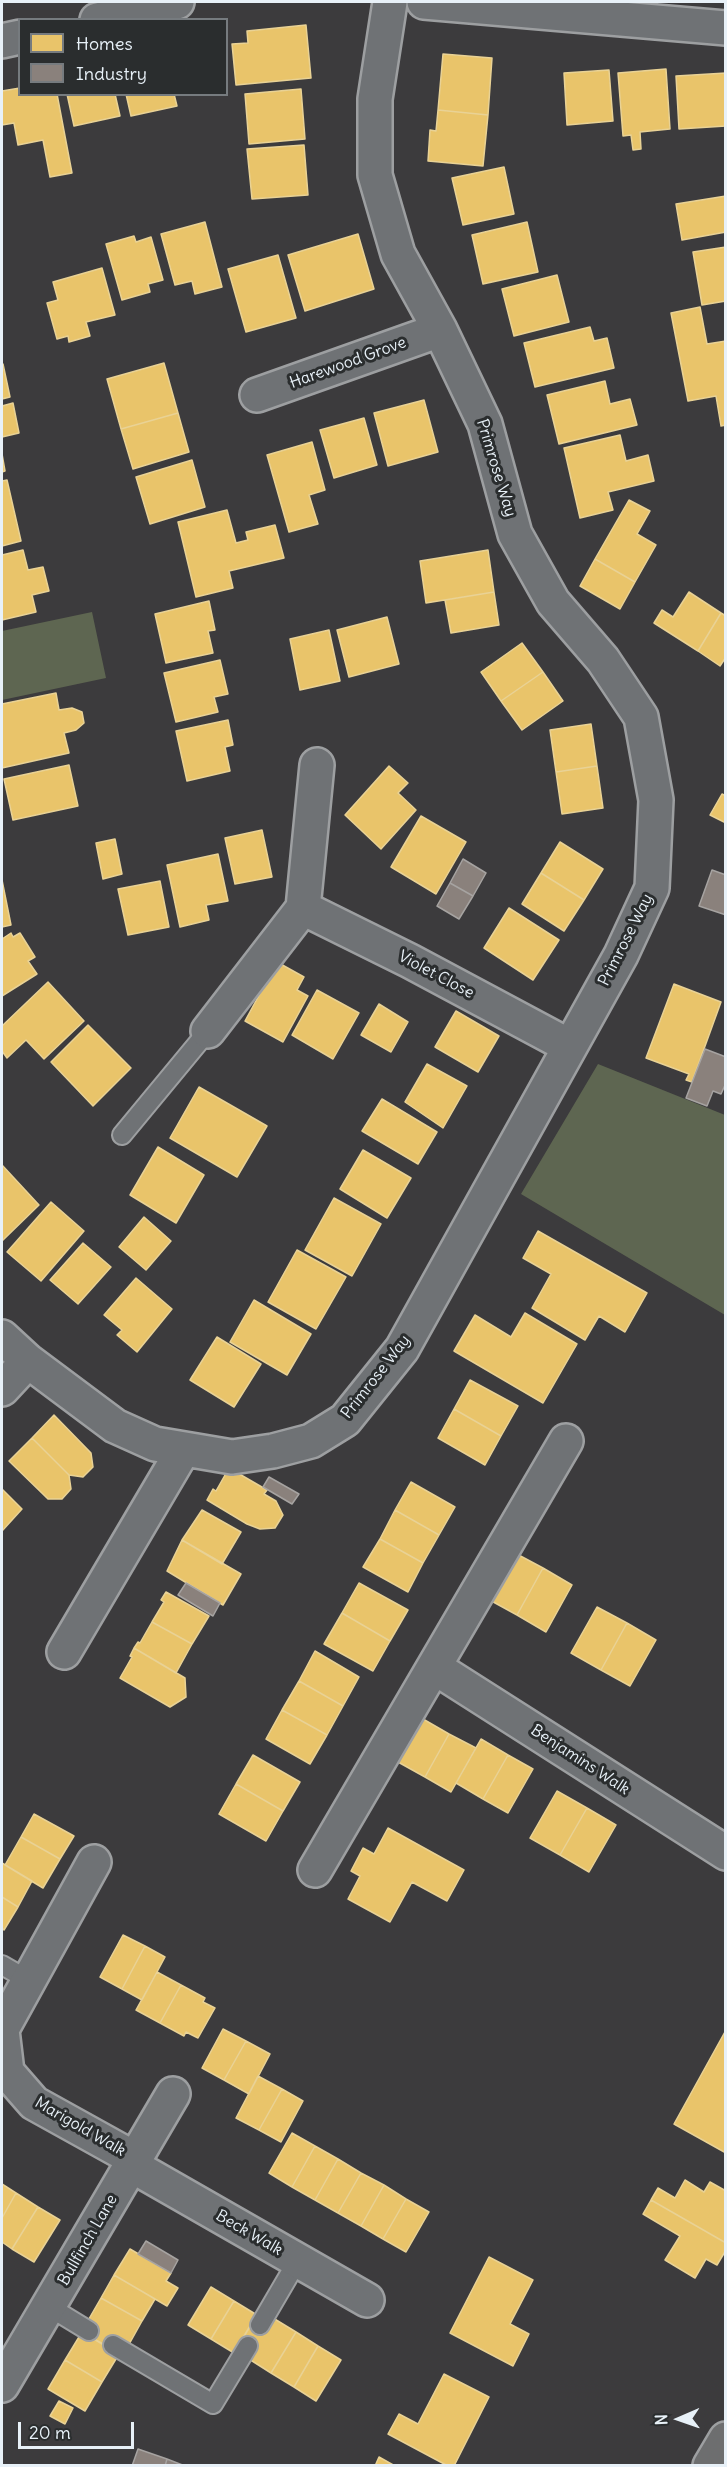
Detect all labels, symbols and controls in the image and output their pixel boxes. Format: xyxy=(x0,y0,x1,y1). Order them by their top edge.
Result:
legend xyxy=(18,18,228,96)
text: Homes xyxy=(76,32,133,55)
text: Industry xyxy=(76,62,147,85)
street label: Harewood Grove xyxy=(287,333,409,393)
street label: Primrose Way xyxy=(472,417,520,519)
street label: Primrose Way xyxy=(595,891,657,989)
street label: Violet Close xyxy=(395,947,477,1003)
street label: Primrose Way xyxy=(337,1331,415,1423)
street label: Benjamins Walk xyxy=(527,1721,633,1799)
street label: Marigold Walk xyxy=(31,2093,129,2161)
street label: Bullfinch Lane xyxy=(54,2191,122,2289)
street label: Beck Walk xyxy=(212,2206,286,2260)
north arrow xyxy=(649,2389,709,2449)
scale bar xyxy=(21,2410,136,2448)
text: N xyxy=(651,2414,671,2426)
text: 20 m xyxy=(29,2421,71,2444)

